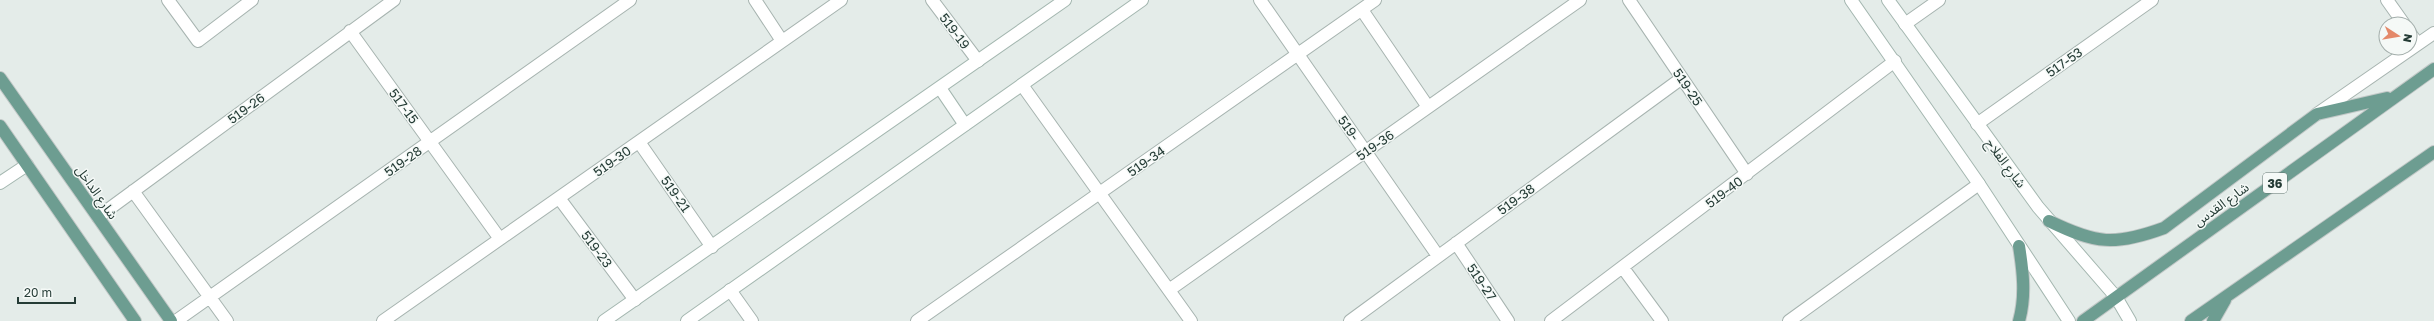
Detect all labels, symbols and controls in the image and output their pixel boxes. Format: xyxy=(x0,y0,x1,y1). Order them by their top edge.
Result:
street label: 519-19 xyxy=(936,10,974,52)
north arrow xyxy=(2378,16,2418,56)
text: N xyxy=(2401,33,2415,44)
street label: 517-53 xyxy=(2043,44,2085,80)
street label: 519-25 xyxy=(1670,65,1706,109)
street label: 517-15 xyxy=(386,85,422,127)
street label: 519-26 xyxy=(224,89,268,127)
street label: 519- xyxy=(1335,112,1363,144)
street label: 519-36 xyxy=(1353,126,1397,164)
street label: شارع الفلاح xyxy=(1980,135,2030,193)
street label: 519-28 xyxy=(381,142,425,180)
street label: 519-30 xyxy=(590,142,634,180)
street label: 519-34 xyxy=(1124,142,1168,180)
street label: شارع الداخل xyxy=(70,162,121,224)
street label: 519-21 xyxy=(658,173,694,215)
street label: 519-40 xyxy=(1702,173,1746,211)
road number: 36 xyxy=(2263,173,2287,193)
street label: شارع القدس xyxy=(2190,179,2253,232)
street label: 519-38 xyxy=(1494,180,1538,218)
street label: 519-23 xyxy=(578,227,616,271)
street label: 519-27 xyxy=(1464,260,1500,304)
scale bar xyxy=(18,279,75,305)
text: 20 m xyxy=(24,285,52,300)

